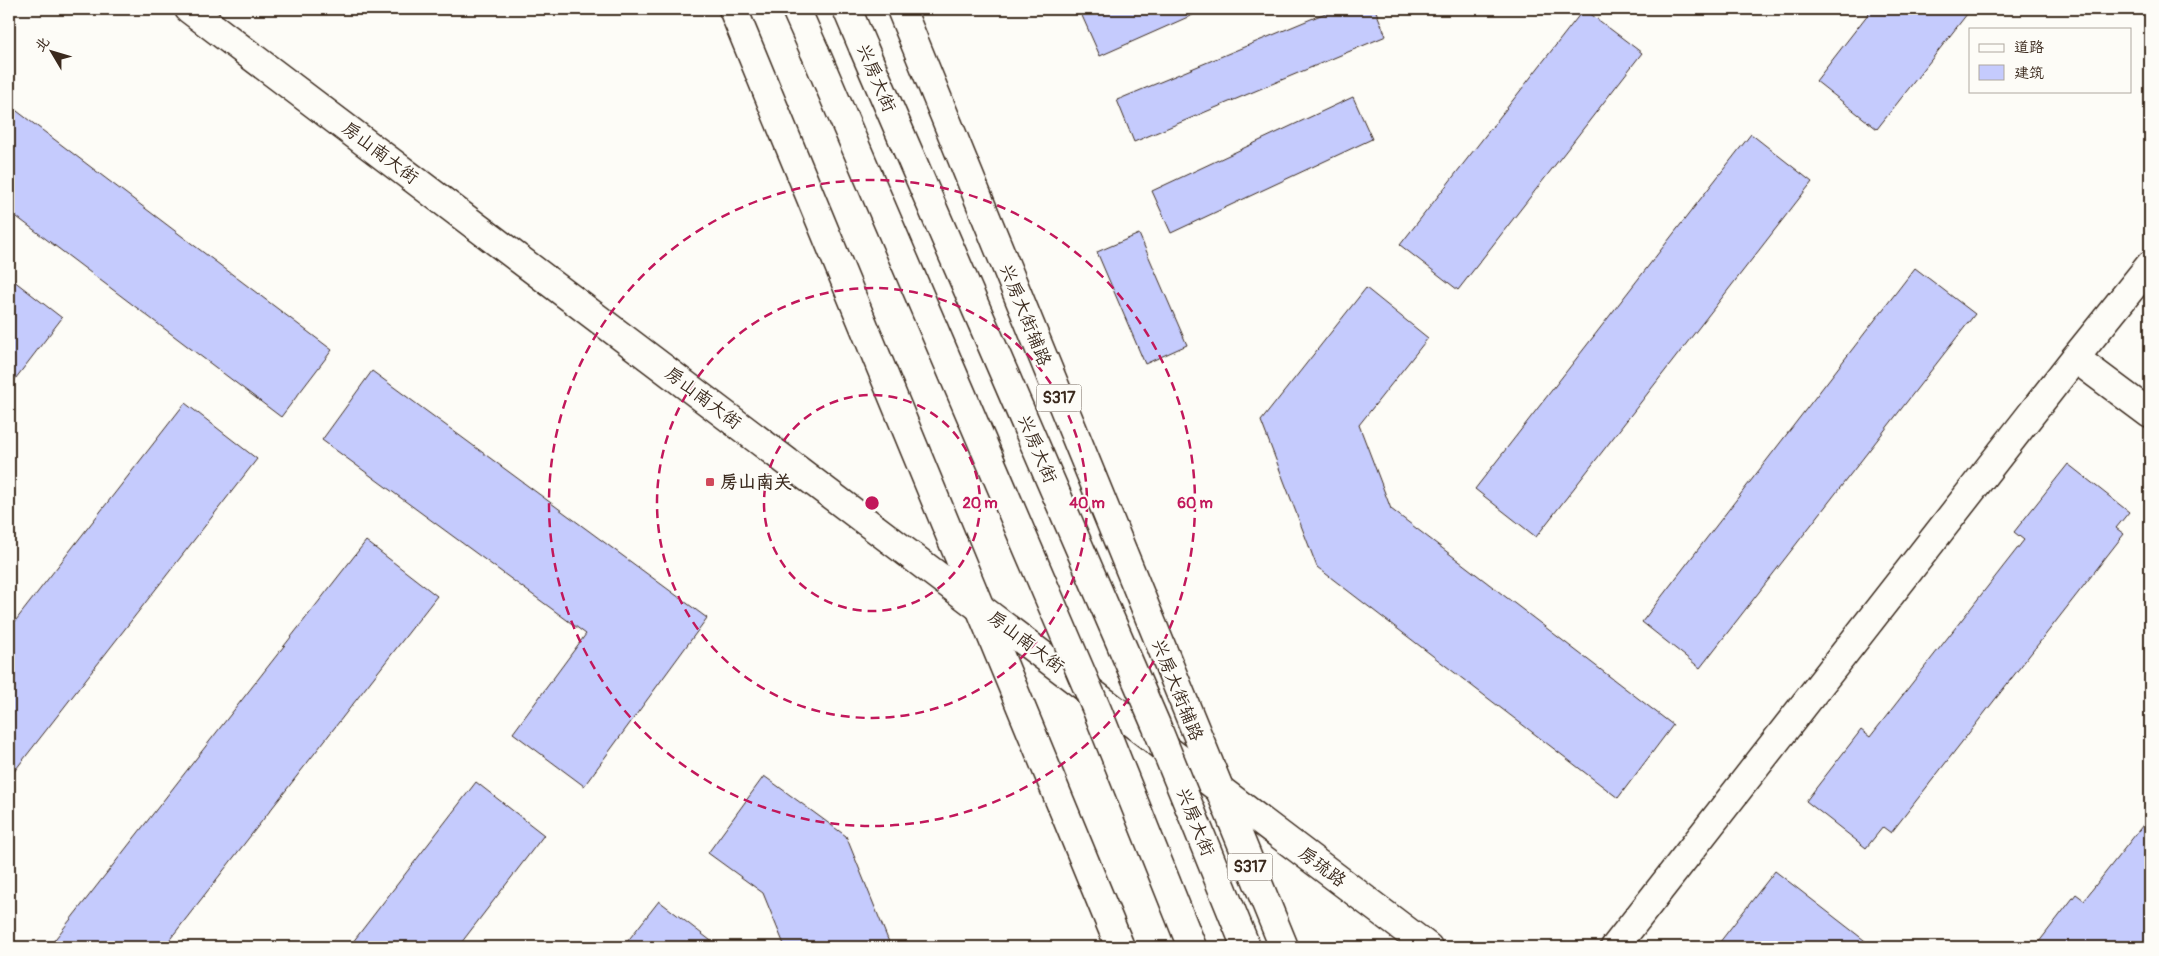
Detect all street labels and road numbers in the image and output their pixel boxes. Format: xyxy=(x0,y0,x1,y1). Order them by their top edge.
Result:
street label: 兴房大街 xyxy=(851,40,901,116)
street label: 房山南大街 xyxy=(337,117,423,189)
street label: 兴房大街辅路 xyxy=(994,261,1056,369)
street label: 房山南大街 xyxy=(660,362,746,434)
road number: S317 xyxy=(1036,384,1082,412)
street label: 兴房大街 xyxy=(1012,411,1062,487)
street label: 房山南大街 xyxy=(983,606,1069,678)
street label: 兴房大街辅路 xyxy=(1146,636,1208,744)
street label: 兴房大街 xyxy=(1171,784,1219,860)
street label: 房琉路 xyxy=(1294,842,1350,892)
road number: S317 xyxy=(1228,854,1272,880)

